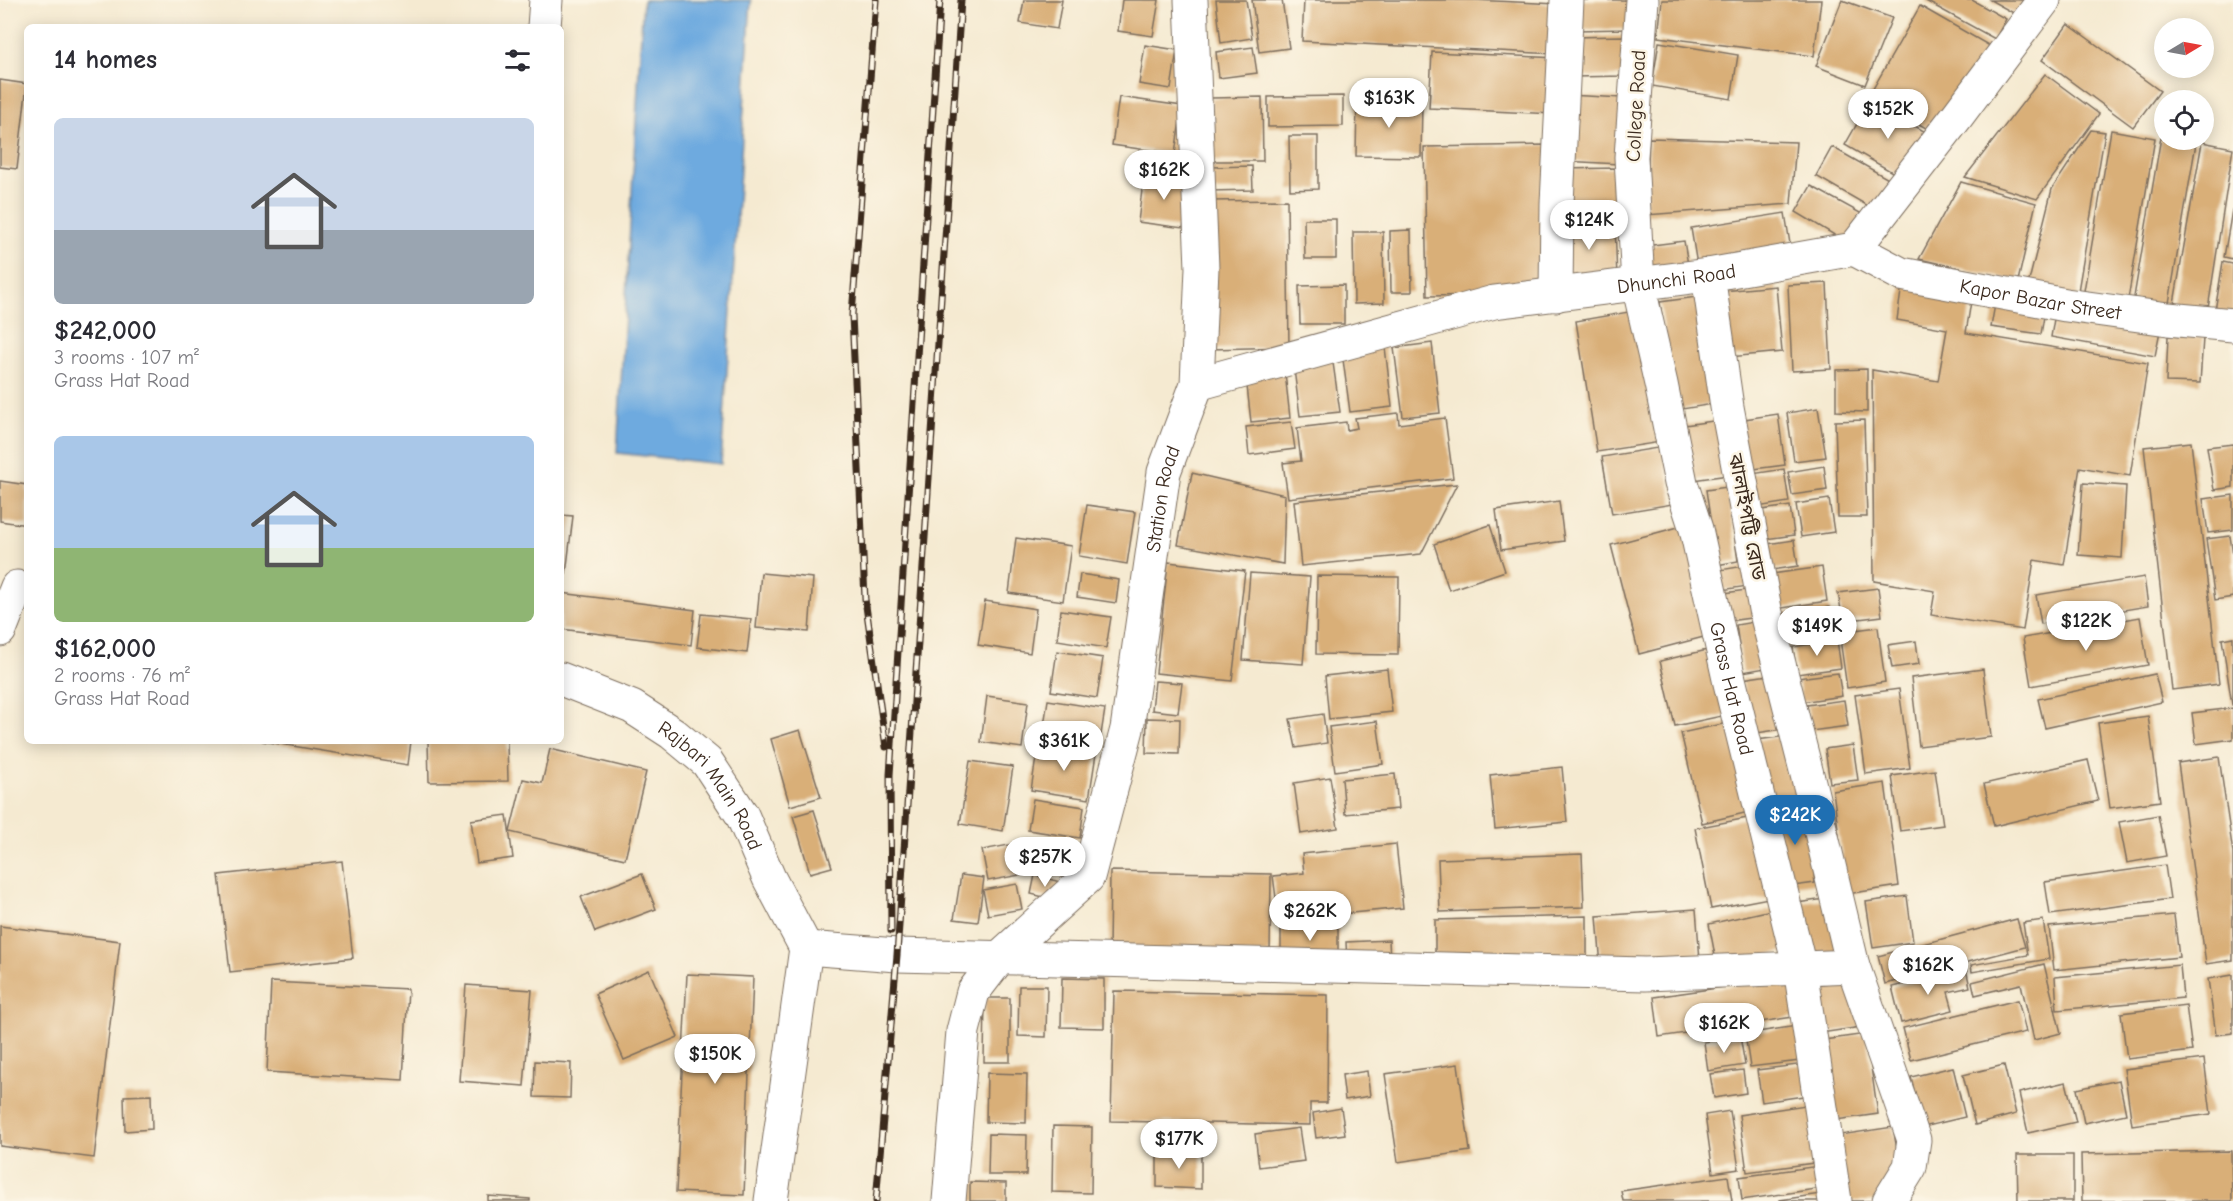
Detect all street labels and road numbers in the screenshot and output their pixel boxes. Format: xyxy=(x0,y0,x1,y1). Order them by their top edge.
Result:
street label: College Road xyxy=(1622,49,1650,163)
street label: Dhunchi Road xyxy=(1616,259,1738,298)
street label: Kapor Bazar Street xyxy=(1958,274,2124,324)
street label: Station Road xyxy=(1141,442,1184,554)
street label: ঝালাইপট্টি রোড xyxy=(1723,451,1772,583)
street label: Grass Hat Road xyxy=(1705,620,1759,757)
street label: Rajbari Main Road xyxy=(654,716,767,853)

